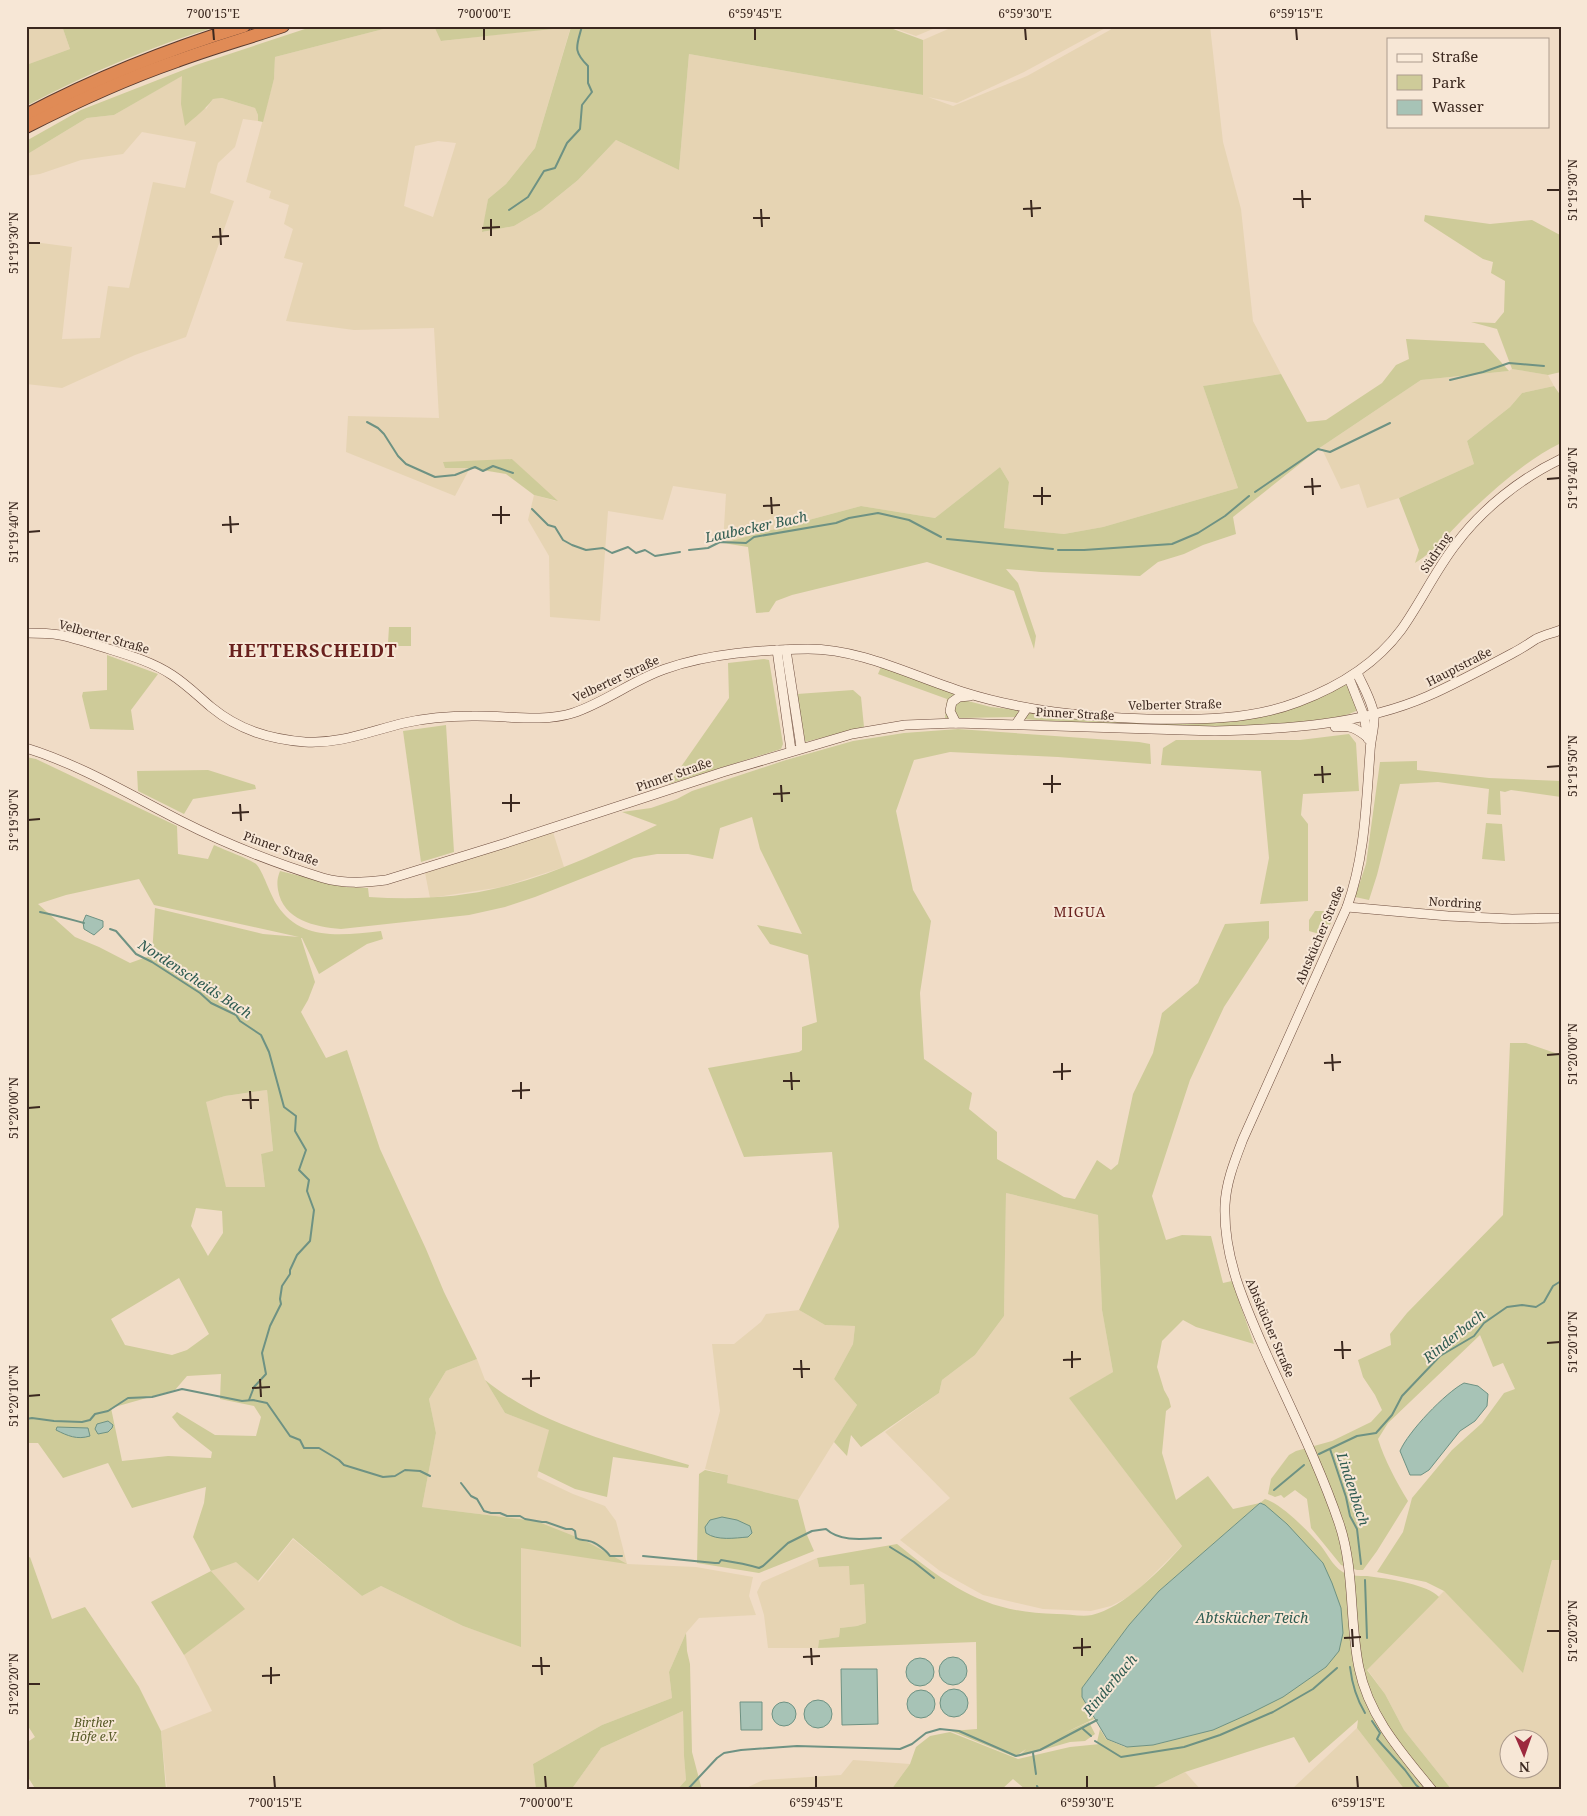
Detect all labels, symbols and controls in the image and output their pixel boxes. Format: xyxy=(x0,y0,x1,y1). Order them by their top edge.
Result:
text: 7°00'15"E xyxy=(186,5,240,22)
text: 7°00'00"E xyxy=(457,5,511,22)
text: 6°59'45"E xyxy=(728,5,782,22)
text: 6°59'30"E xyxy=(998,5,1052,22)
text: 6°59'15"E xyxy=(1269,5,1323,22)
legend xyxy=(1387,38,1550,128)
text: Straße xyxy=(1432,46,1478,66)
text: Park xyxy=(1432,72,1466,92)
text: Wasser xyxy=(1432,96,1484,116)
text: 51°19'30"N xyxy=(1564,159,1581,221)
text: 51°19'30"N xyxy=(5,212,22,274)
text: 51°19'40"N xyxy=(1564,447,1581,509)
text: 51°19'40"N xyxy=(5,501,22,563)
water label: Laubecker Bach xyxy=(702,506,809,547)
street label: Südring xyxy=(1416,529,1456,576)
street label: Velberter Straße xyxy=(57,615,151,658)
district label: HETTERSCHEIDT xyxy=(229,638,397,662)
street label: Hauptstraße xyxy=(1423,643,1494,690)
street label: Velberter Straße xyxy=(570,651,662,706)
street label: Velberter Straße xyxy=(1128,695,1222,714)
street label: Pinner Straße xyxy=(1035,703,1115,724)
text: 51°19'50"N xyxy=(1564,735,1581,797)
street label: Pinner Straße xyxy=(634,754,714,795)
text: 51°19'50"N xyxy=(5,789,22,851)
street label: Pinner Straße xyxy=(241,827,321,870)
street label: Abtskücher Straße xyxy=(1291,883,1348,987)
street label: Nordring xyxy=(1428,893,1482,912)
district label: MIGUA xyxy=(1054,902,1106,921)
water label: Nordenscheids Bach xyxy=(134,934,256,1023)
text: 51°20'00"N xyxy=(1564,1023,1581,1085)
text: 51°20'00"N xyxy=(5,1077,22,1139)
street label: Abtskücher Straße xyxy=(1242,1276,1299,1380)
water label: Rinderbach xyxy=(1418,1304,1489,1367)
text: 51°20'10"N xyxy=(1564,1311,1581,1373)
text: 51°20'10"N xyxy=(5,1365,22,1427)
water label: Lindenbach xyxy=(1332,1449,1374,1528)
text: 51°20'20"N xyxy=(1564,1600,1581,1662)
water label: Abtskücher Teich xyxy=(1195,1608,1309,1627)
water label: Rinderbach xyxy=(1078,1650,1141,1720)
text: 51°20'20"N xyxy=(5,1653,22,1715)
park label: Birther Höfe e.V. xyxy=(70,1714,118,1745)
north arrow xyxy=(1500,1728,1550,1778)
text: N xyxy=(1519,1758,1530,1777)
text: 7°00'15"E xyxy=(248,1794,302,1811)
text: 7°00'00"E xyxy=(519,1794,573,1811)
text: 6°59'45"E xyxy=(789,1794,843,1811)
text: 6°59'30"E xyxy=(1060,1794,1114,1811)
text: 6°59'15"E xyxy=(1331,1794,1385,1811)

